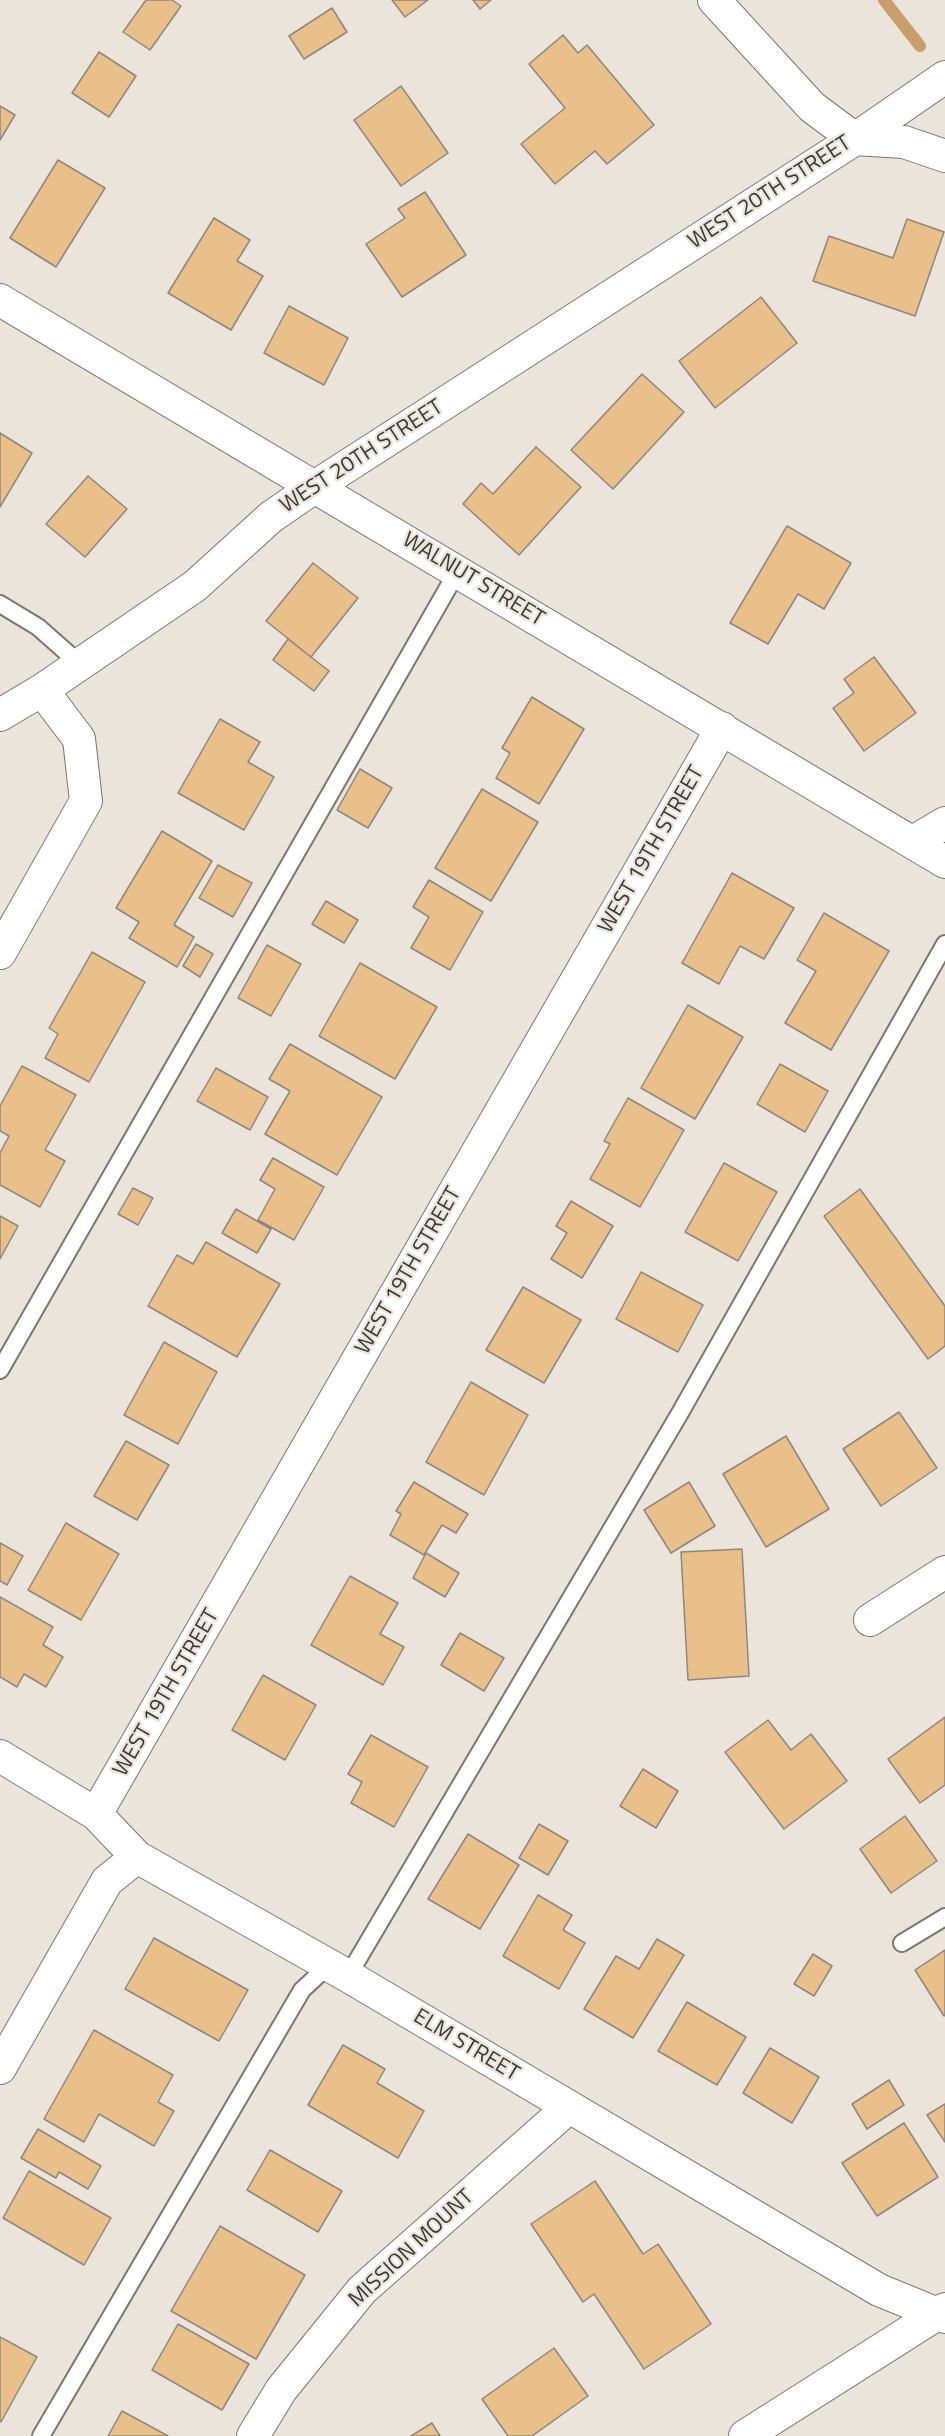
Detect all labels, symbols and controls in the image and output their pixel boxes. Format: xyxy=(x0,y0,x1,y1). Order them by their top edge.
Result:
street label: WEST 20TH STREET xyxy=(684,131,856,255)
street label: WEST 20TH STREET xyxy=(276,395,448,519)
street label: WALNUT STREET xyxy=(397,527,549,633)
street label: WEST 19TH STREET xyxy=(593,762,711,938)
street label: WEST 19TH STREET xyxy=(350,1183,468,1359)
street label: WEST 19TH STREET xyxy=(108,1605,226,1781)
street label: ELM STREET xyxy=(408,2004,524,2088)
street label: MISSION MOUNT xyxy=(344,2184,480,2314)

